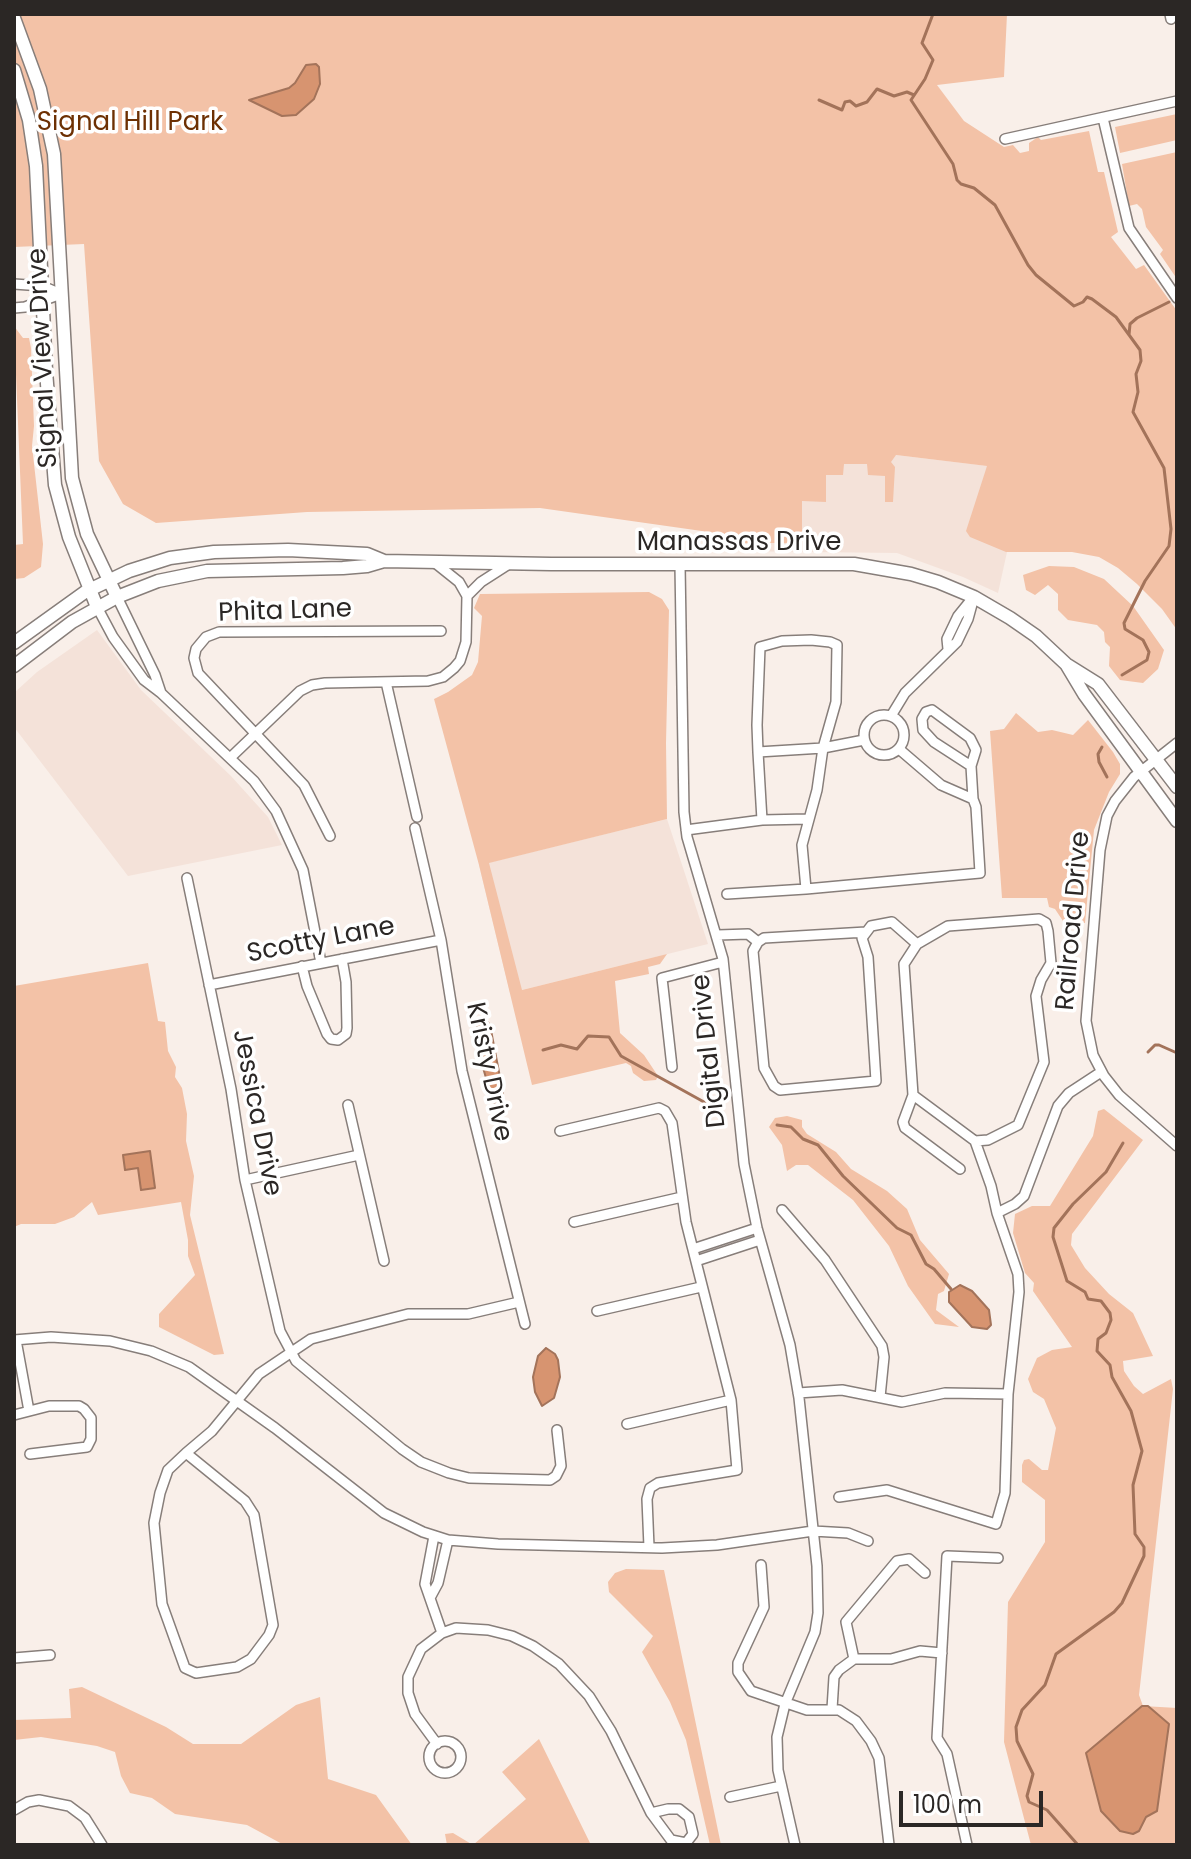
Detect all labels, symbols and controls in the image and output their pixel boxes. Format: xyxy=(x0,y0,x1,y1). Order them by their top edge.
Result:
park label: Signal Hill Park xyxy=(37,107,223,139)
street label: Signal View Drive xyxy=(23,247,65,469)
street label: Manassas Drive xyxy=(637,527,841,559)
street label: Phita Lane xyxy=(218,594,352,630)
street label: Railroad Drive xyxy=(1051,830,1097,1012)
street label: Scotty Lane xyxy=(245,911,397,971)
street label: Digital Drive xyxy=(686,973,734,1129)
street label: Kristy Drive xyxy=(458,1000,518,1144)
street label: Jessica Drive xyxy=(225,1027,287,1199)
scale bar xyxy=(903,1775,1047,1825)
text: 100 m xyxy=(913,1788,982,1821)

